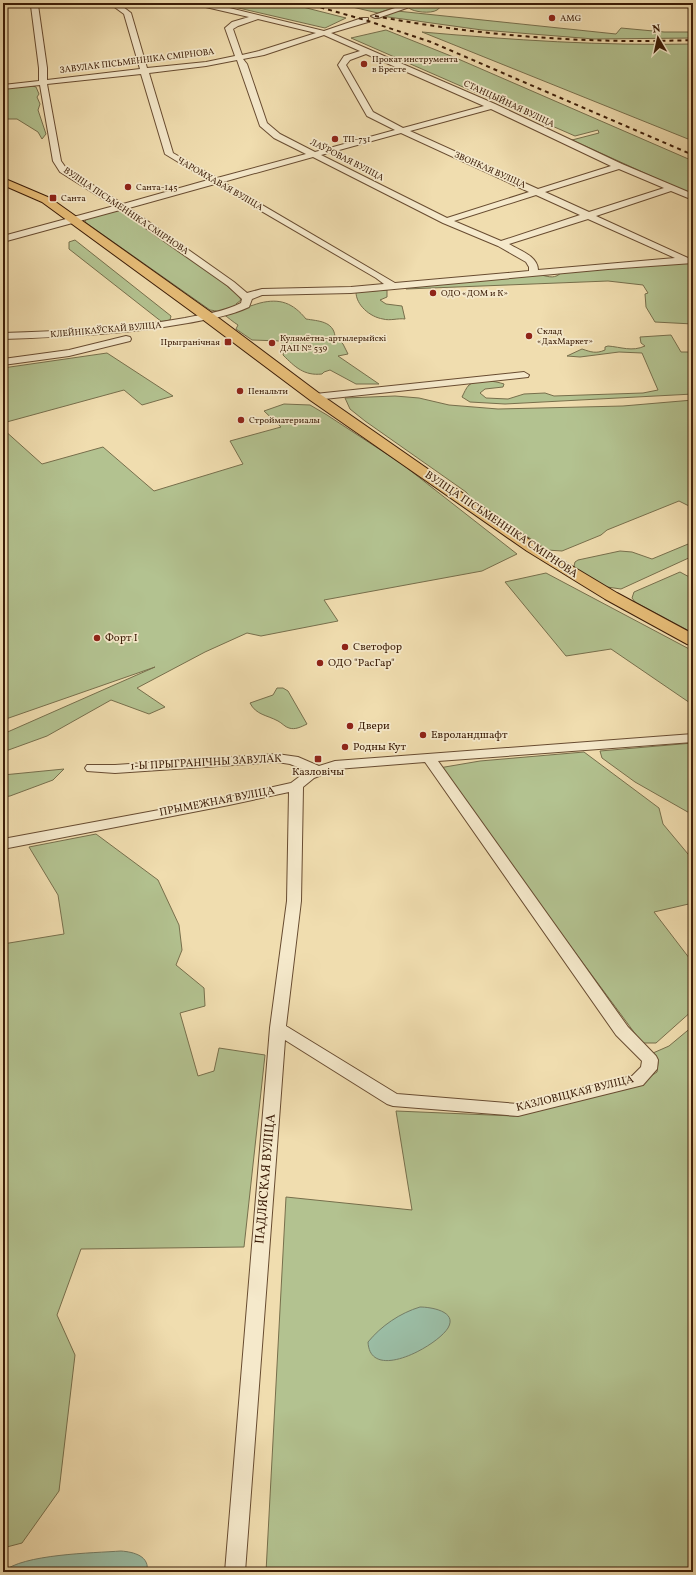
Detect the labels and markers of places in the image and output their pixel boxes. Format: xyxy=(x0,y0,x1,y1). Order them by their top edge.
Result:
place label: AMG xyxy=(560,12,581,25)
marker: AMG xyxy=(547,13,557,23)
place label: Прокат инструмента в Бресте xyxy=(372,53,458,76)
marker: Прокат инструмента в Бресте xyxy=(359,59,369,69)
place label: ТП-731 xyxy=(343,133,370,146)
marker: ТП-731 xyxy=(330,134,340,144)
place label: Санта-145 xyxy=(136,181,177,194)
marker: Санта-145 xyxy=(123,182,133,192)
place label: Санта xyxy=(61,192,86,205)
marker: Санта xyxy=(48,193,58,203)
place label: ОДО «ДОМ и К» xyxy=(441,287,508,300)
marker: ОДО «ДОМ и К» xyxy=(428,288,438,298)
place label: Склад «ДахМаркет» xyxy=(537,325,593,348)
marker: Склад «ДахМаркет» xyxy=(524,331,534,341)
place label: Кулямётна-артылерыйскі ДАП № 539 xyxy=(280,332,386,355)
place label: Прыгранічная xyxy=(160,336,220,349)
marker: Прыгранічная xyxy=(223,337,233,347)
marker: Кулямётна-артылерыйскі ДАП № 539 xyxy=(267,338,277,348)
place label: Пенальти xyxy=(248,385,288,398)
marker: Пенальти xyxy=(235,386,245,396)
place label: Стройматериалы xyxy=(249,414,321,427)
marker: Стройматериалы xyxy=(236,415,246,425)
place label: Форт I xyxy=(105,631,138,646)
marker: Форт I xyxy=(92,633,102,643)
place label: Светофор xyxy=(353,640,402,655)
marker: Светофор xyxy=(340,642,350,652)
place label: ОДО "РасГар" xyxy=(328,656,395,671)
marker: ОДО "РасГар" xyxy=(315,658,325,668)
place label: Двери xyxy=(358,719,390,734)
marker: Двери xyxy=(345,721,355,731)
place label: Евроландшафт xyxy=(431,728,508,743)
marker: Евроландшафт xyxy=(418,730,428,740)
place label: Родны Кут xyxy=(353,740,407,755)
marker: Родны Кут xyxy=(340,742,350,752)
marker: Казловічы xyxy=(313,754,323,764)
place label: Казловічы xyxy=(292,765,344,780)

